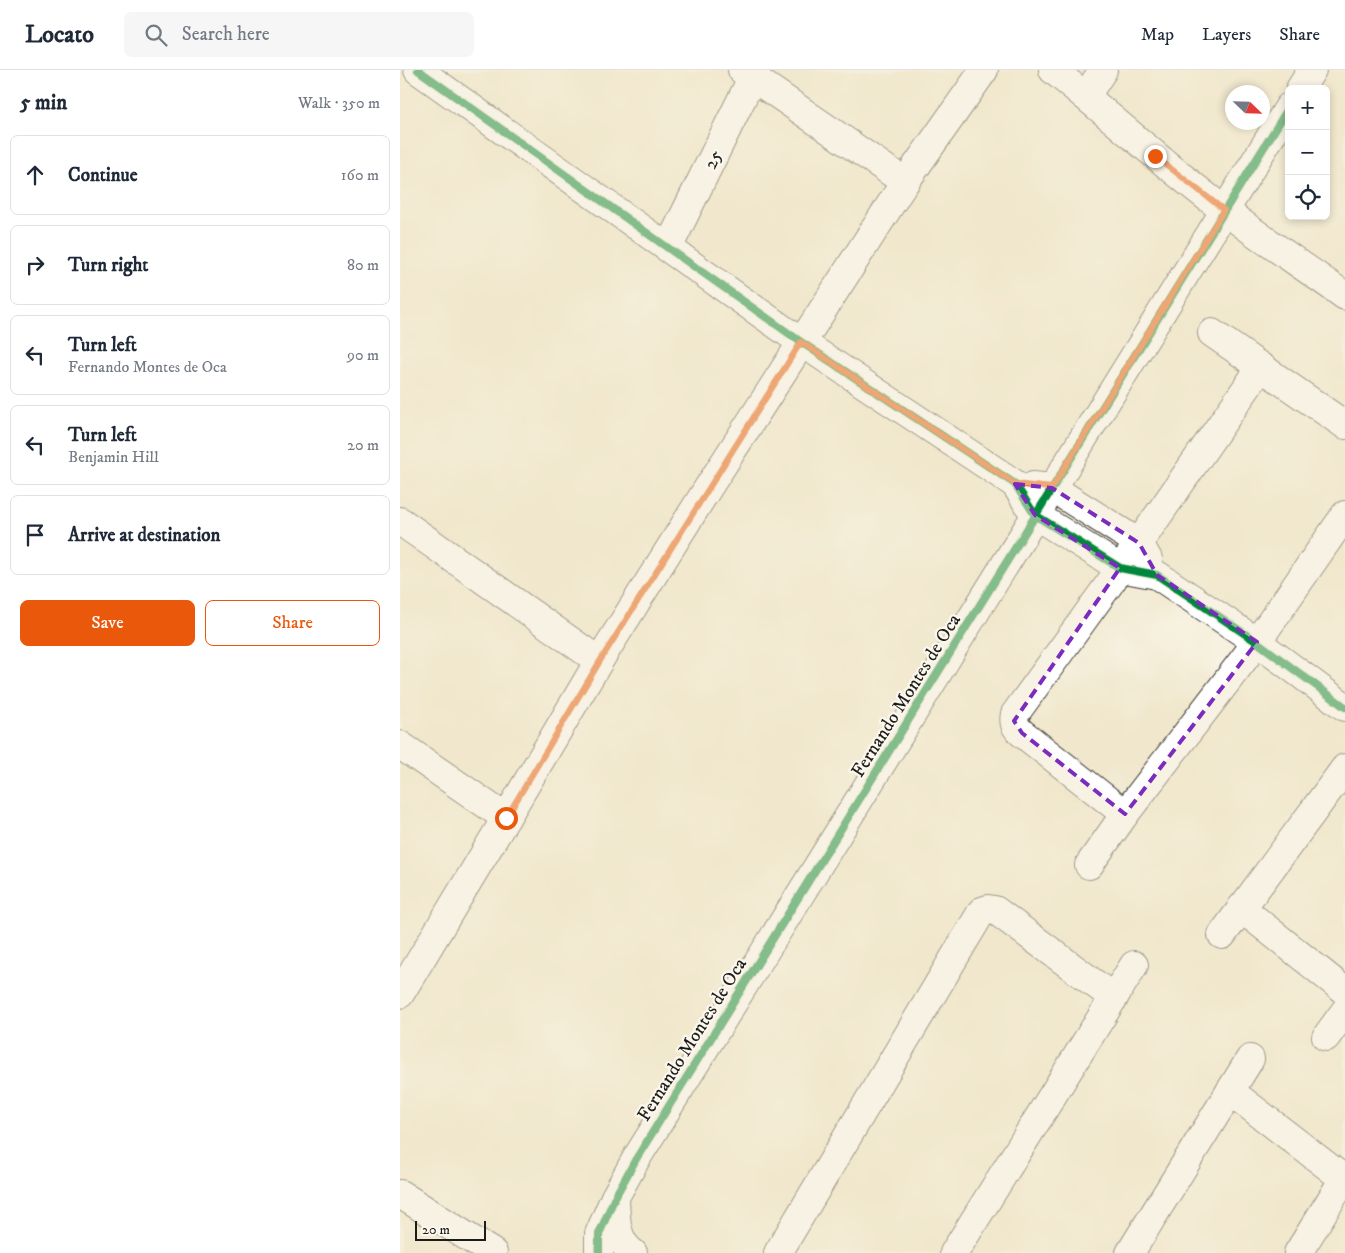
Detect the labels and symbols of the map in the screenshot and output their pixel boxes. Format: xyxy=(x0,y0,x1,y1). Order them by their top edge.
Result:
north arrow xyxy=(1225,85,1270,130)
route end xyxy=(1144,145,1167,168)
street label: 25 xyxy=(699,146,728,173)
street label: Fernando Montes de Oca xyxy=(847,610,966,782)
route start xyxy=(495,807,518,830)
street label: Fernando Montes de Oca xyxy=(633,954,752,1126)
scale bar xyxy=(415,1218,486,1241)

